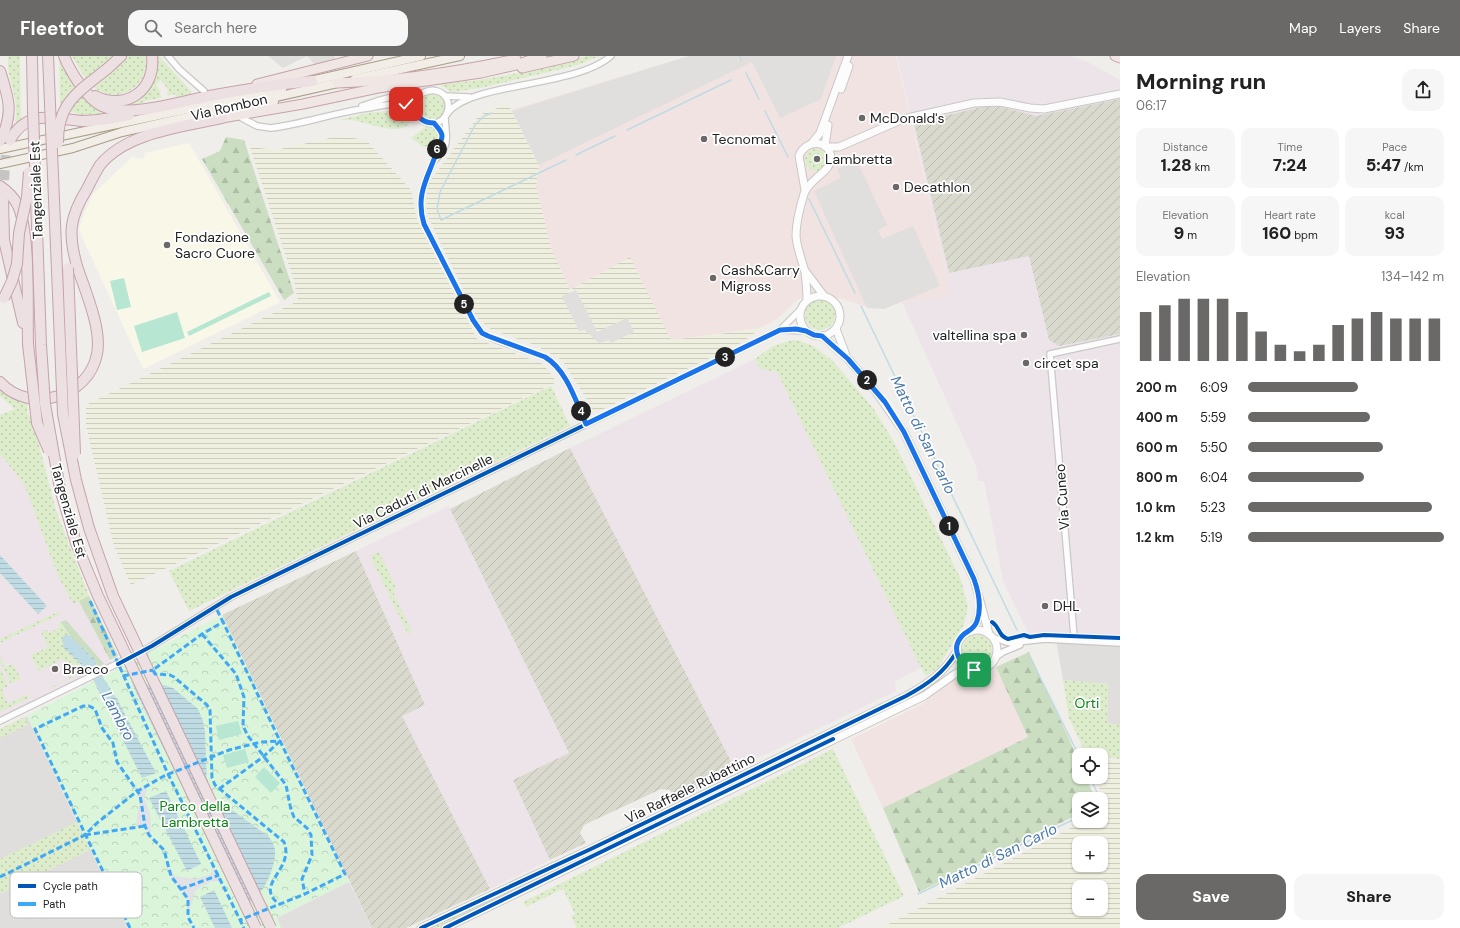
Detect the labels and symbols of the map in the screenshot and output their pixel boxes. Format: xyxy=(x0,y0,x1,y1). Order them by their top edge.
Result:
pin xyxy=(389,87,423,121)
street label: Via Rombon xyxy=(189,89,269,125)
place label: McDonald's xyxy=(870,109,945,127)
marker: McDonald's xyxy=(857,113,867,123)
place label: Tecnomat xyxy=(712,130,776,148)
marker: Tecnomat xyxy=(699,134,709,144)
pin: 6 xyxy=(427,139,447,159)
street label: Tangenziale Est xyxy=(25,141,47,239)
place label: Lambretta xyxy=(825,150,892,168)
marker: Lambretta xyxy=(812,154,822,164)
place label: Decathlon xyxy=(904,178,970,196)
marker: Decathlon xyxy=(891,182,901,192)
place label: Fondazione Sacro Cuore xyxy=(175,228,255,262)
marker: Fondazione Sacro Cuore xyxy=(162,240,172,250)
place label: Cash&Carry Migross xyxy=(721,261,800,295)
marker: Cash&Carry Migross xyxy=(708,273,718,283)
pin: 5 xyxy=(454,294,474,314)
place label: valtellina spa xyxy=(933,326,1016,344)
marker: valtellina spa xyxy=(1019,330,1029,340)
pin: 3 xyxy=(715,347,735,367)
place label: circet spa xyxy=(1034,354,1099,372)
marker: circet spa xyxy=(1021,358,1031,368)
pin: 2 xyxy=(857,370,877,390)
water label: Matto di San Carlo xyxy=(886,372,960,498)
pin: 4 xyxy=(571,401,591,421)
street label: Via Caduti di Marcinelle xyxy=(350,449,496,533)
street label: Tangenziale Est xyxy=(47,461,91,561)
street label: Via Cuneo xyxy=(1051,463,1073,531)
pin: 1 xyxy=(939,516,959,536)
place label: DHL xyxy=(1053,597,1080,615)
marker: DHL xyxy=(1040,601,1050,611)
pin xyxy=(957,653,991,687)
place label: Bracco xyxy=(63,660,109,678)
marker: Bracco xyxy=(50,664,60,674)
water label: Lambro xyxy=(97,688,139,744)
park label: Orti xyxy=(1075,694,1099,712)
street label: Via Raffaele Rubattino xyxy=(622,749,758,827)
park label: Parco della Lambretta xyxy=(160,797,230,831)
water label: Matto di San Carlo xyxy=(935,819,1061,893)
legend xyxy=(10,872,142,918)
text: Cycle path xyxy=(43,879,98,893)
text: Path xyxy=(43,897,66,911)

